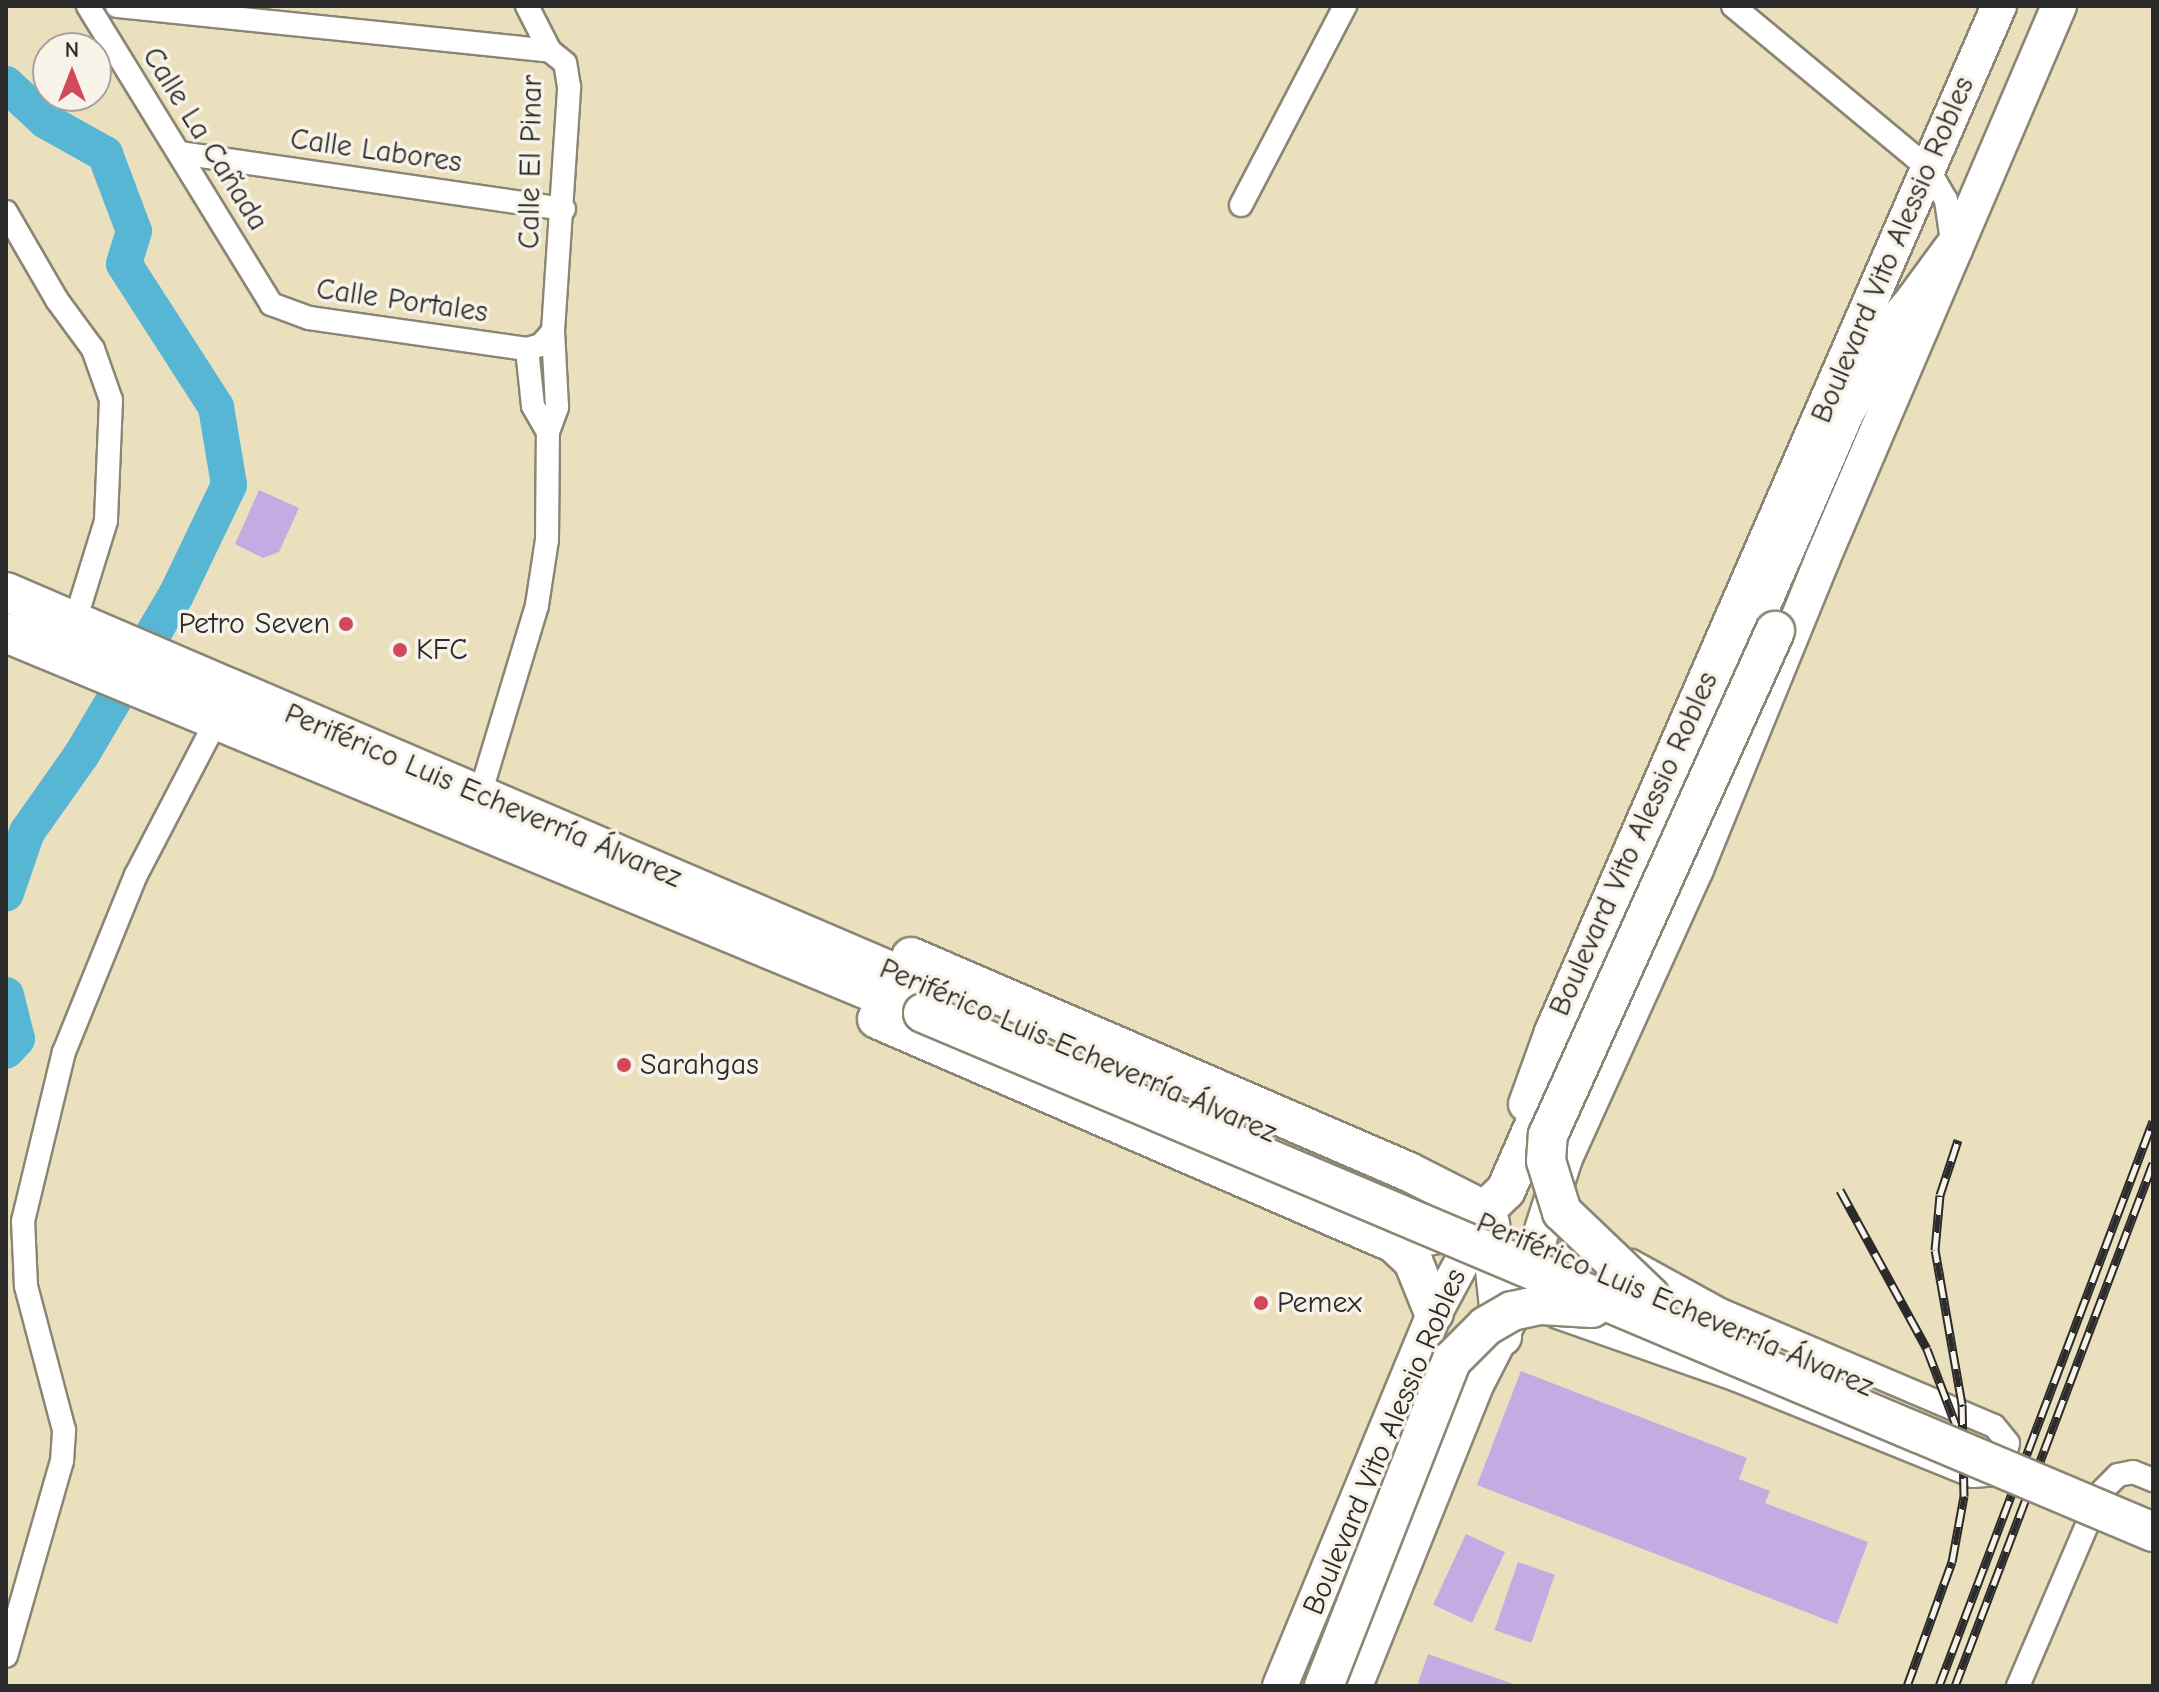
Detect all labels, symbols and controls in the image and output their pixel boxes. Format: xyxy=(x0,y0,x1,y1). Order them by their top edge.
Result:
north arrow xyxy=(32,32,112,112)
text: N xyxy=(65,37,79,63)
street label: Calle La Cañada xyxy=(134,41,276,237)
street label: Boulevard Vito Alessio Robles xyxy=(1804,72,1982,428)
street label: Calle El Pinar xyxy=(511,75,551,249)
street label: Calle Labores xyxy=(288,121,464,181)
street label: Calle Portales xyxy=(314,271,490,331)
place label: Petro Seven xyxy=(178,606,330,642)
marker: Petro Seven xyxy=(337,615,355,633)
place label: KFC xyxy=(416,632,468,668)
marker: KFC xyxy=(391,641,409,659)
street label: Boulevard Vito Alessio Robles xyxy=(1542,667,1726,1021)
street label: Periférico Luis Echeverría Álvarez xyxy=(279,696,687,896)
street label: Periférico Luis Echeverría Álvarez xyxy=(874,951,1282,1151)
place label: Sarahgas xyxy=(640,1047,759,1083)
marker: Sarahgas xyxy=(615,1056,633,1074)
street label: Periférico Luis Echeverría Álvarez xyxy=(1471,1205,1879,1405)
street label: Boulevard Vito Alessio Robles xyxy=(1296,1264,1474,1620)
place label: Pemex xyxy=(1277,1285,1362,1321)
marker: Pemex xyxy=(1252,1294,1270,1312)

